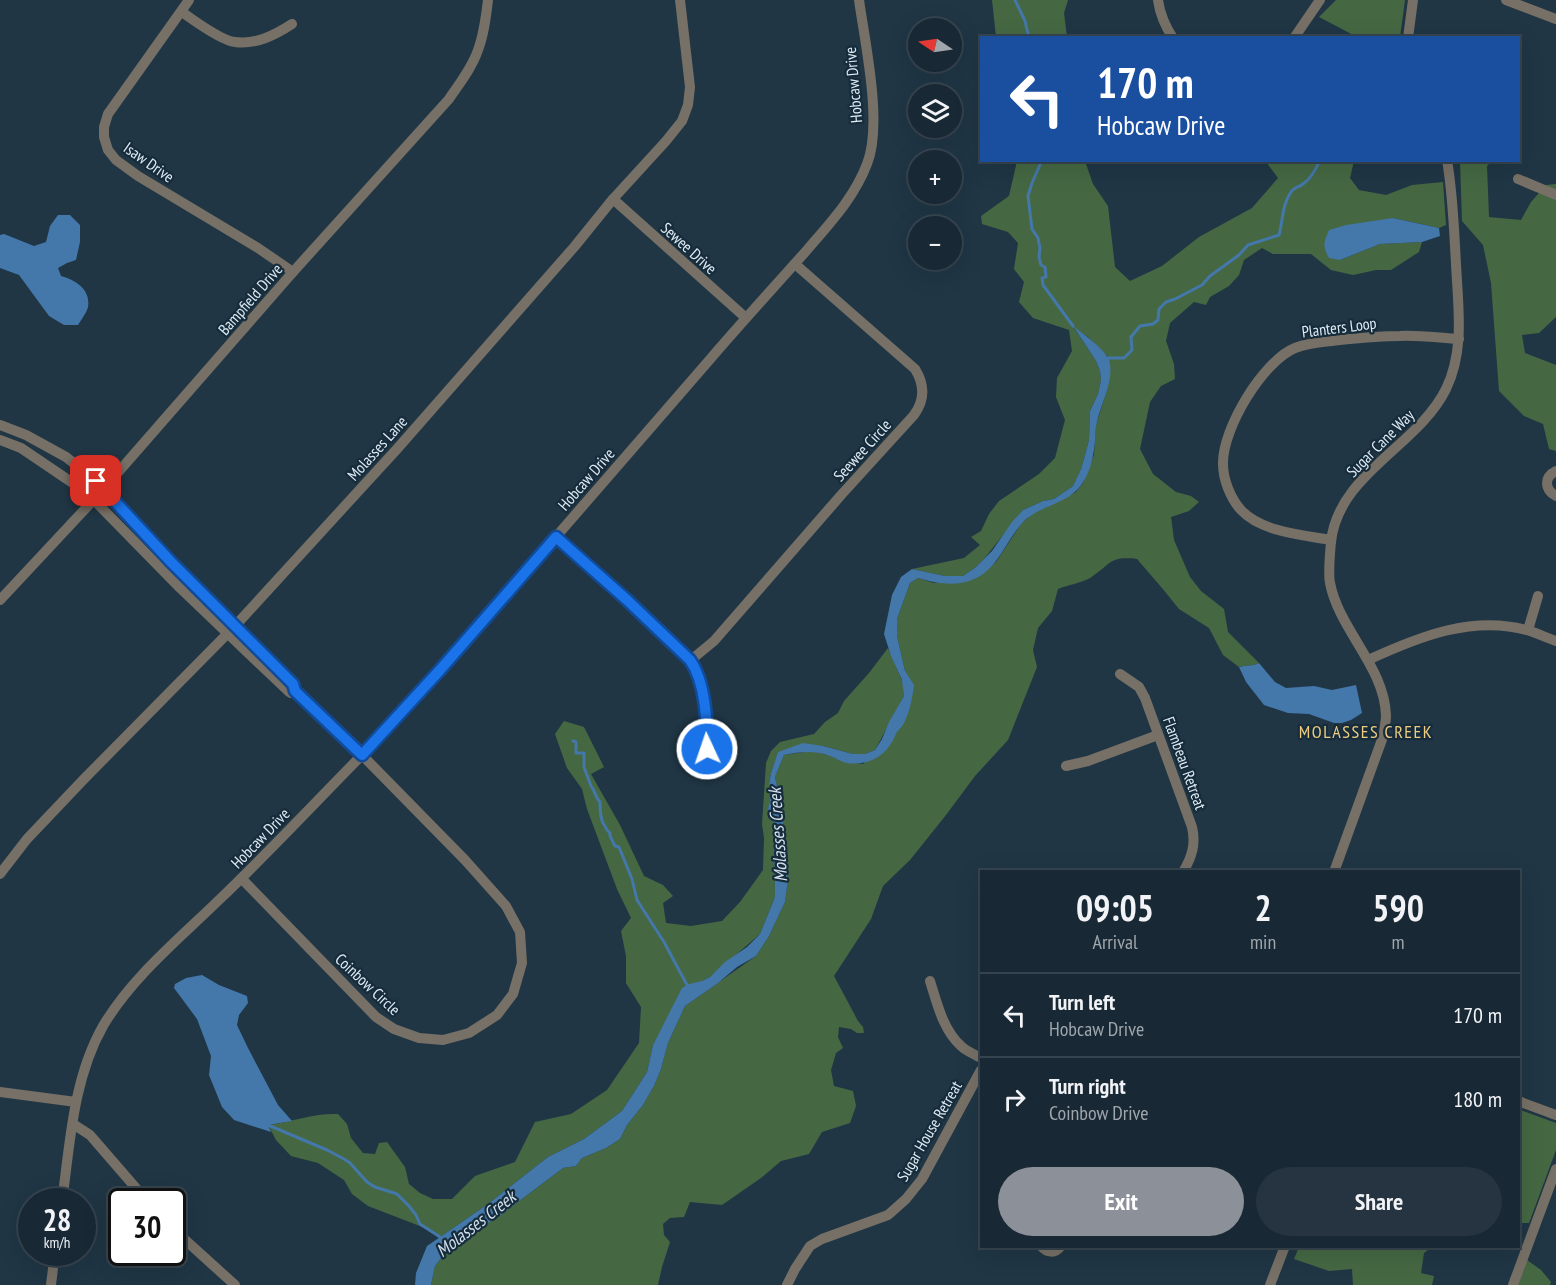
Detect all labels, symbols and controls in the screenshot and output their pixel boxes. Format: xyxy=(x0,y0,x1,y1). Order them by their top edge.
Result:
north arrow xyxy=(908,18,962,72)
map controls xyxy=(908,18,962,270)
street label: Hobcaw Drive xyxy=(840,46,866,124)
text: 170 m xyxy=(1097,55,1194,110)
icon: left xyxy=(998,60,1076,138)
button: layers xyxy=(908,84,962,138)
text: Hobcaw Drive xyxy=(1097,108,1225,142)
street label: Isaw Drive xyxy=(120,137,178,187)
button: + xyxy=(908,150,962,204)
button: − xyxy=(908,216,962,270)
street label: Sewee Drive xyxy=(657,218,721,278)
street label: Bampfield Drive xyxy=(214,259,286,339)
street label: Planters Loop xyxy=(1300,312,1378,342)
street label: Sugar Cane Way xyxy=(1342,405,1418,481)
street label: Molasses Lane xyxy=(343,412,411,484)
street label: Seewee Circle xyxy=(829,415,895,485)
street label: Hobcaw Drive xyxy=(553,444,619,514)
pin xyxy=(70,455,121,506)
icon: arrive xyxy=(79,464,112,497)
street label: Flambeau Retreat xyxy=(1159,714,1211,813)
position arrow xyxy=(675,717,739,781)
district label: MOLASSES CREEK xyxy=(1299,720,1433,743)
water label: Molasses Creek xyxy=(763,785,792,883)
street label: Hobcaw Drive xyxy=(226,804,294,872)
text: 09:05 xyxy=(1076,884,1154,931)
text: 2 xyxy=(1254,884,1272,931)
text: 590 xyxy=(1372,884,1424,931)
text: Arrival xyxy=(1092,929,1138,955)
text: min xyxy=(1250,929,1276,955)
text: m xyxy=(1392,929,1405,955)
street label: Coinbow Circle xyxy=(331,949,405,1019)
text: Turn left xyxy=(1049,988,1115,1016)
icon: left xyxy=(998,999,1031,1032)
text: 170 m xyxy=(1453,1001,1502,1029)
text: Hobcaw Drive xyxy=(1049,1016,1144,1042)
text: Turn right xyxy=(1049,1072,1126,1100)
street label: Sugar House Retreat xyxy=(892,1077,966,1185)
icon: right xyxy=(998,1083,1031,1116)
text: 180 m xyxy=(1453,1085,1502,1113)
text: Coinbow Drive xyxy=(1049,1100,1149,1126)
button: Exit xyxy=(998,1167,1244,1236)
button: Share xyxy=(1256,1167,1502,1236)
water label: Molasses Creek xyxy=(431,1184,522,1262)
speed limit sign: 30 xyxy=(108,1188,186,1266)
text: 28 xyxy=(43,1200,71,1239)
text: km/h xyxy=(44,1233,70,1252)

